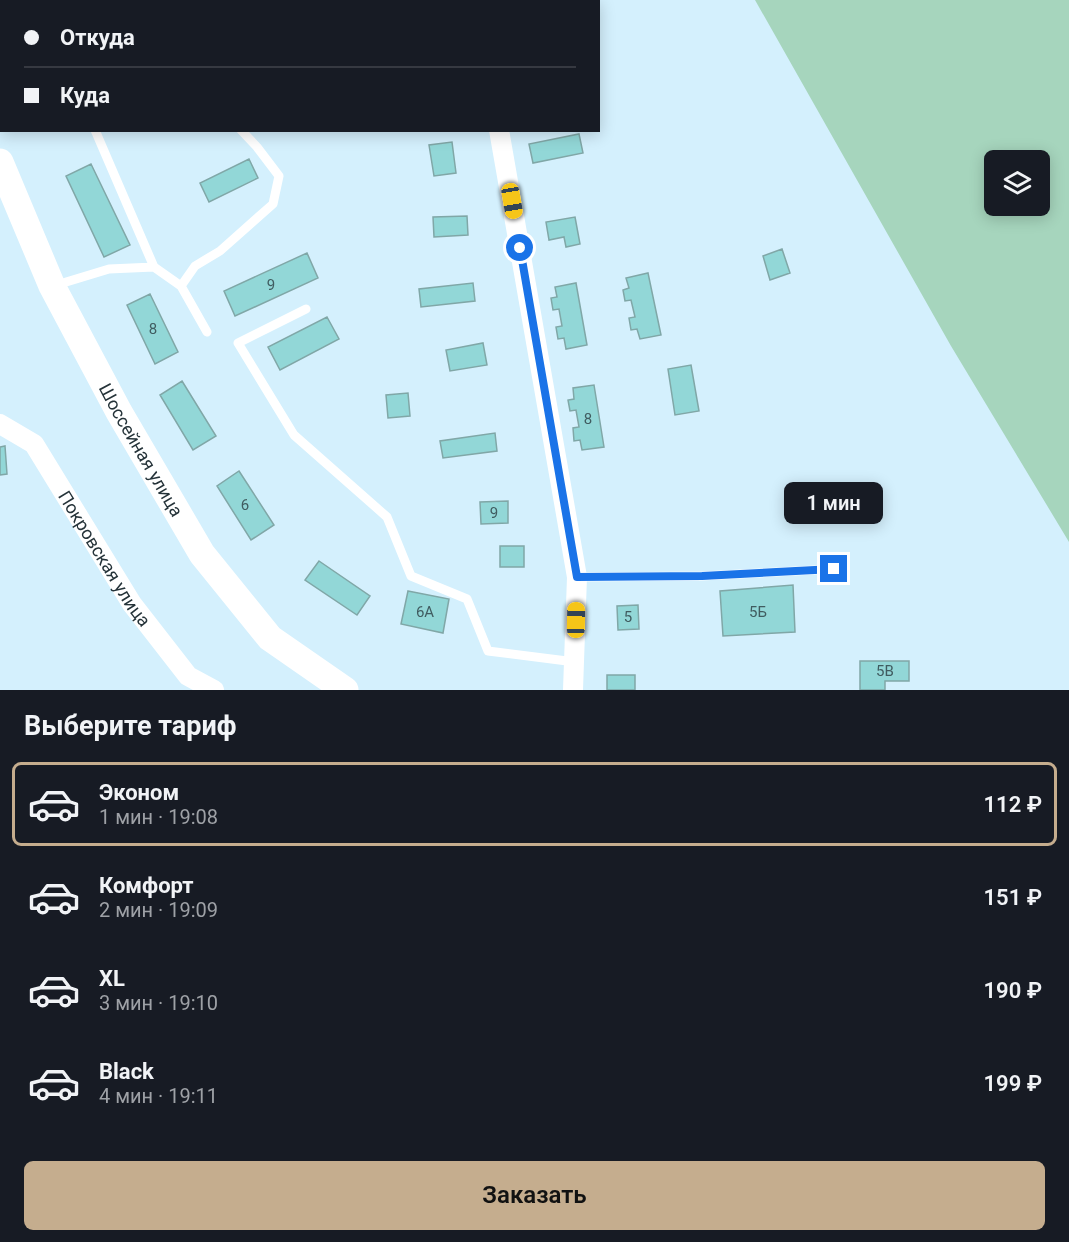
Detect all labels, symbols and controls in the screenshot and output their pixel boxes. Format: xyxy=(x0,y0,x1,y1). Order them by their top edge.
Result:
text: Откуда xyxy=(60,25,135,50)
text: Куда xyxy=(60,83,110,108)
map controls xyxy=(984,150,1050,216)
button: layers xyxy=(984,150,1050,216)
car xyxy=(500,182,524,220)
route start xyxy=(506,234,533,261)
house number: 9 xyxy=(267,276,275,294)
house number: 8 xyxy=(149,320,157,338)
street label: Шоссейная улица xyxy=(95,380,188,520)
house number: 8 xyxy=(584,410,592,428)
callout: 1 мин xyxy=(784,482,884,524)
street label: Покровская улица xyxy=(55,487,156,630)
text: 1 мин xyxy=(806,491,861,515)
house number: 6 xyxy=(241,496,249,514)
house number: 9 xyxy=(490,504,498,522)
route end xyxy=(820,555,847,582)
car xyxy=(567,602,585,638)
house number: 6А xyxy=(416,603,434,621)
house number: 5Б xyxy=(749,603,767,621)
house number: 5 xyxy=(624,608,632,626)
house number: 5В xyxy=(876,662,894,680)
text: Выберите тариф xyxy=(24,710,236,742)
icon: car xyxy=(27,777,81,831)
text: Эконом xyxy=(99,780,179,805)
text: 112 ₽ xyxy=(984,792,1042,817)
text: 1 мин · 19:08 xyxy=(99,805,218,829)
icon: car xyxy=(27,870,81,924)
text: Комфорт xyxy=(99,873,194,898)
text: 151 ₽ xyxy=(984,885,1042,910)
text: 2 мин · 19:09 xyxy=(99,898,218,922)
icon: car xyxy=(27,963,81,1017)
text: XL xyxy=(99,966,125,991)
text: 190 ₽ xyxy=(984,978,1042,1003)
text: 3 мин · 19:10 xyxy=(99,991,218,1015)
icon: car xyxy=(27,1056,81,1110)
text: Black xyxy=(99,1059,154,1084)
text: 199 ₽ xyxy=(984,1071,1042,1096)
text: 4 мин · 19:11 xyxy=(99,1084,218,1108)
button: Заказать xyxy=(24,1161,1045,1230)

